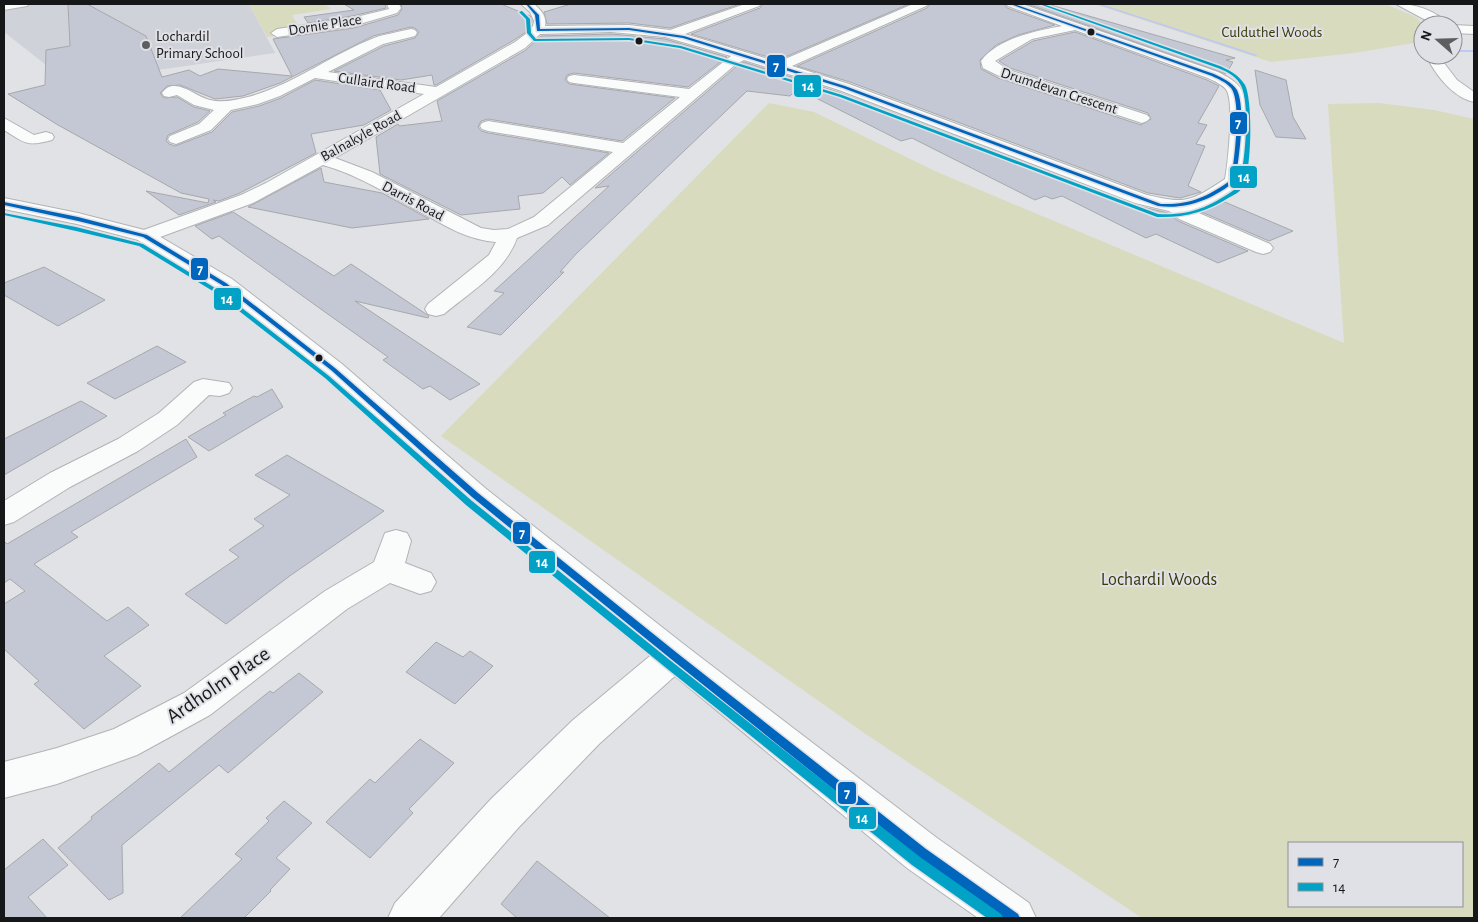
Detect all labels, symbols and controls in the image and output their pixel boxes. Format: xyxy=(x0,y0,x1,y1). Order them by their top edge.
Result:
street label: Dornie Place xyxy=(287,12,363,38)
north arrow xyxy=(1413,15,1463,65)
park label: Culduthel Woods xyxy=(1222,25,1322,40)
unlabelled marker xyxy=(1086,27,1096,37)
place label: Lochardil Primary School xyxy=(156,29,244,61)
text: N xyxy=(1418,29,1435,43)
unlabelled marker xyxy=(634,36,644,46)
marker: Lochardil Primary School xyxy=(140,39,152,51)
line badge: 7 xyxy=(766,54,786,78)
text: 7 xyxy=(773,60,779,74)
street label: Drumdevan Crescent xyxy=(999,65,1119,117)
street label: Cullaird Road xyxy=(337,70,417,96)
line badge: 14 xyxy=(793,74,822,98)
text: 14 xyxy=(802,80,814,94)
street label: Balnakyle Road xyxy=(318,108,404,164)
line badge: 7 xyxy=(1229,111,1248,135)
text: 7 xyxy=(1235,117,1241,131)
line badge: 14 xyxy=(1229,165,1258,189)
text: 14 xyxy=(1238,171,1250,185)
street label: Darris Road xyxy=(380,178,447,224)
line badge: 7 xyxy=(190,257,209,281)
text: 7 xyxy=(197,263,203,277)
line badge: 14 xyxy=(213,287,242,311)
text: 14 xyxy=(221,293,233,307)
unlabelled marker xyxy=(314,353,324,363)
line badge: 7 xyxy=(512,521,531,545)
text: 7 xyxy=(519,527,525,541)
line badge: 14 xyxy=(528,550,556,574)
text: 14 xyxy=(536,556,548,570)
park label: Lochardil Woods xyxy=(1101,571,1217,589)
street label: Ardholm Place xyxy=(162,643,274,727)
line badge: 7 xyxy=(837,781,857,805)
text: 7 xyxy=(844,787,850,801)
line badge: 14 xyxy=(848,806,877,830)
text: 14 xyxy=(856,812,868,826)
legend xyxy=(1288,842,1463,907)
text: 7 xyxy=(1333,855,1339,870)
text: 14 xyxy=(1333,880,1345,895)

